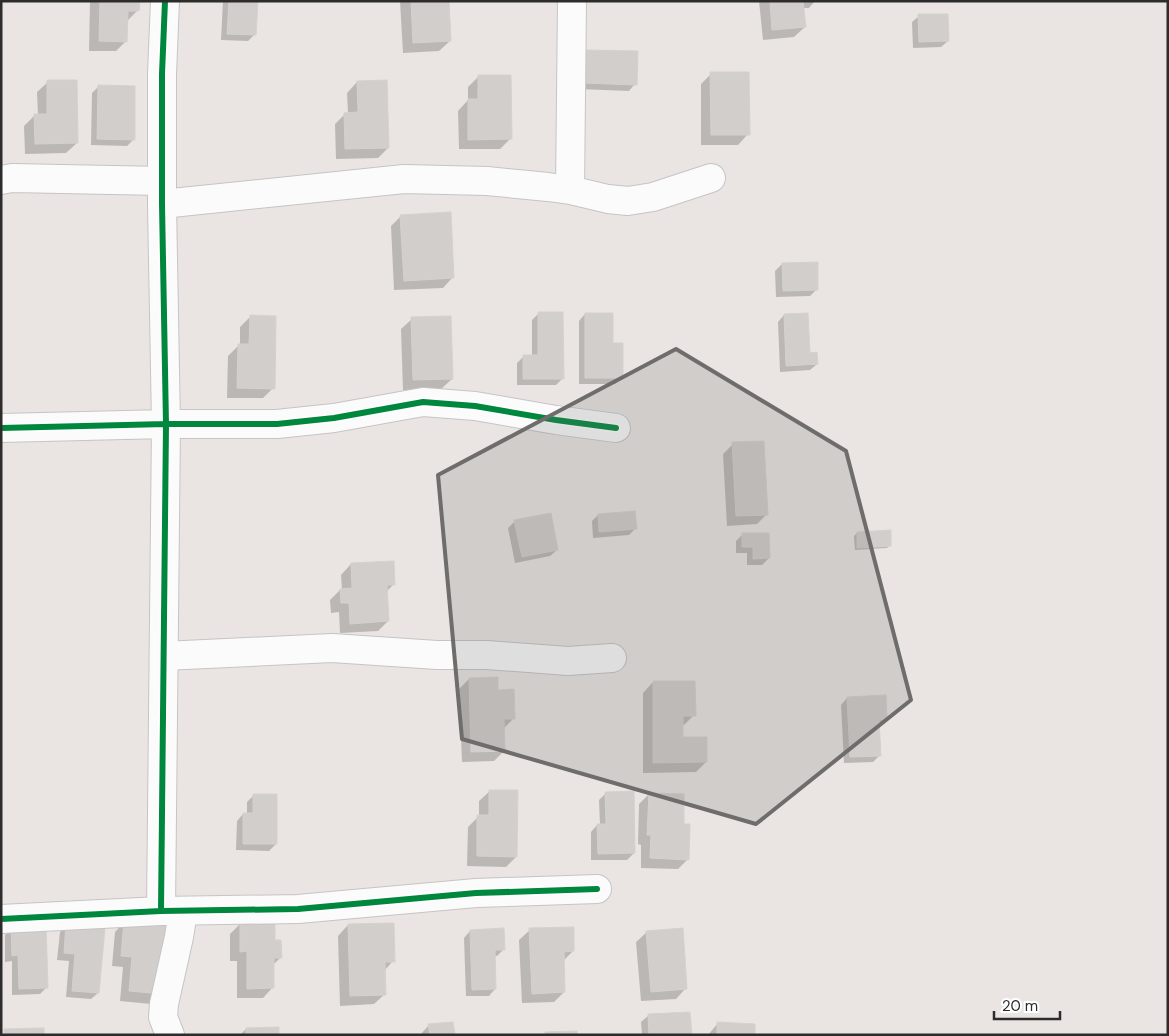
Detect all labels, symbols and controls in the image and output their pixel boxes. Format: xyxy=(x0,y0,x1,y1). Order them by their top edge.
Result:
scale bar xyxy=(994,988,1060,1020)
text: 20 m xyxy=(1002,996,1038,1016)

